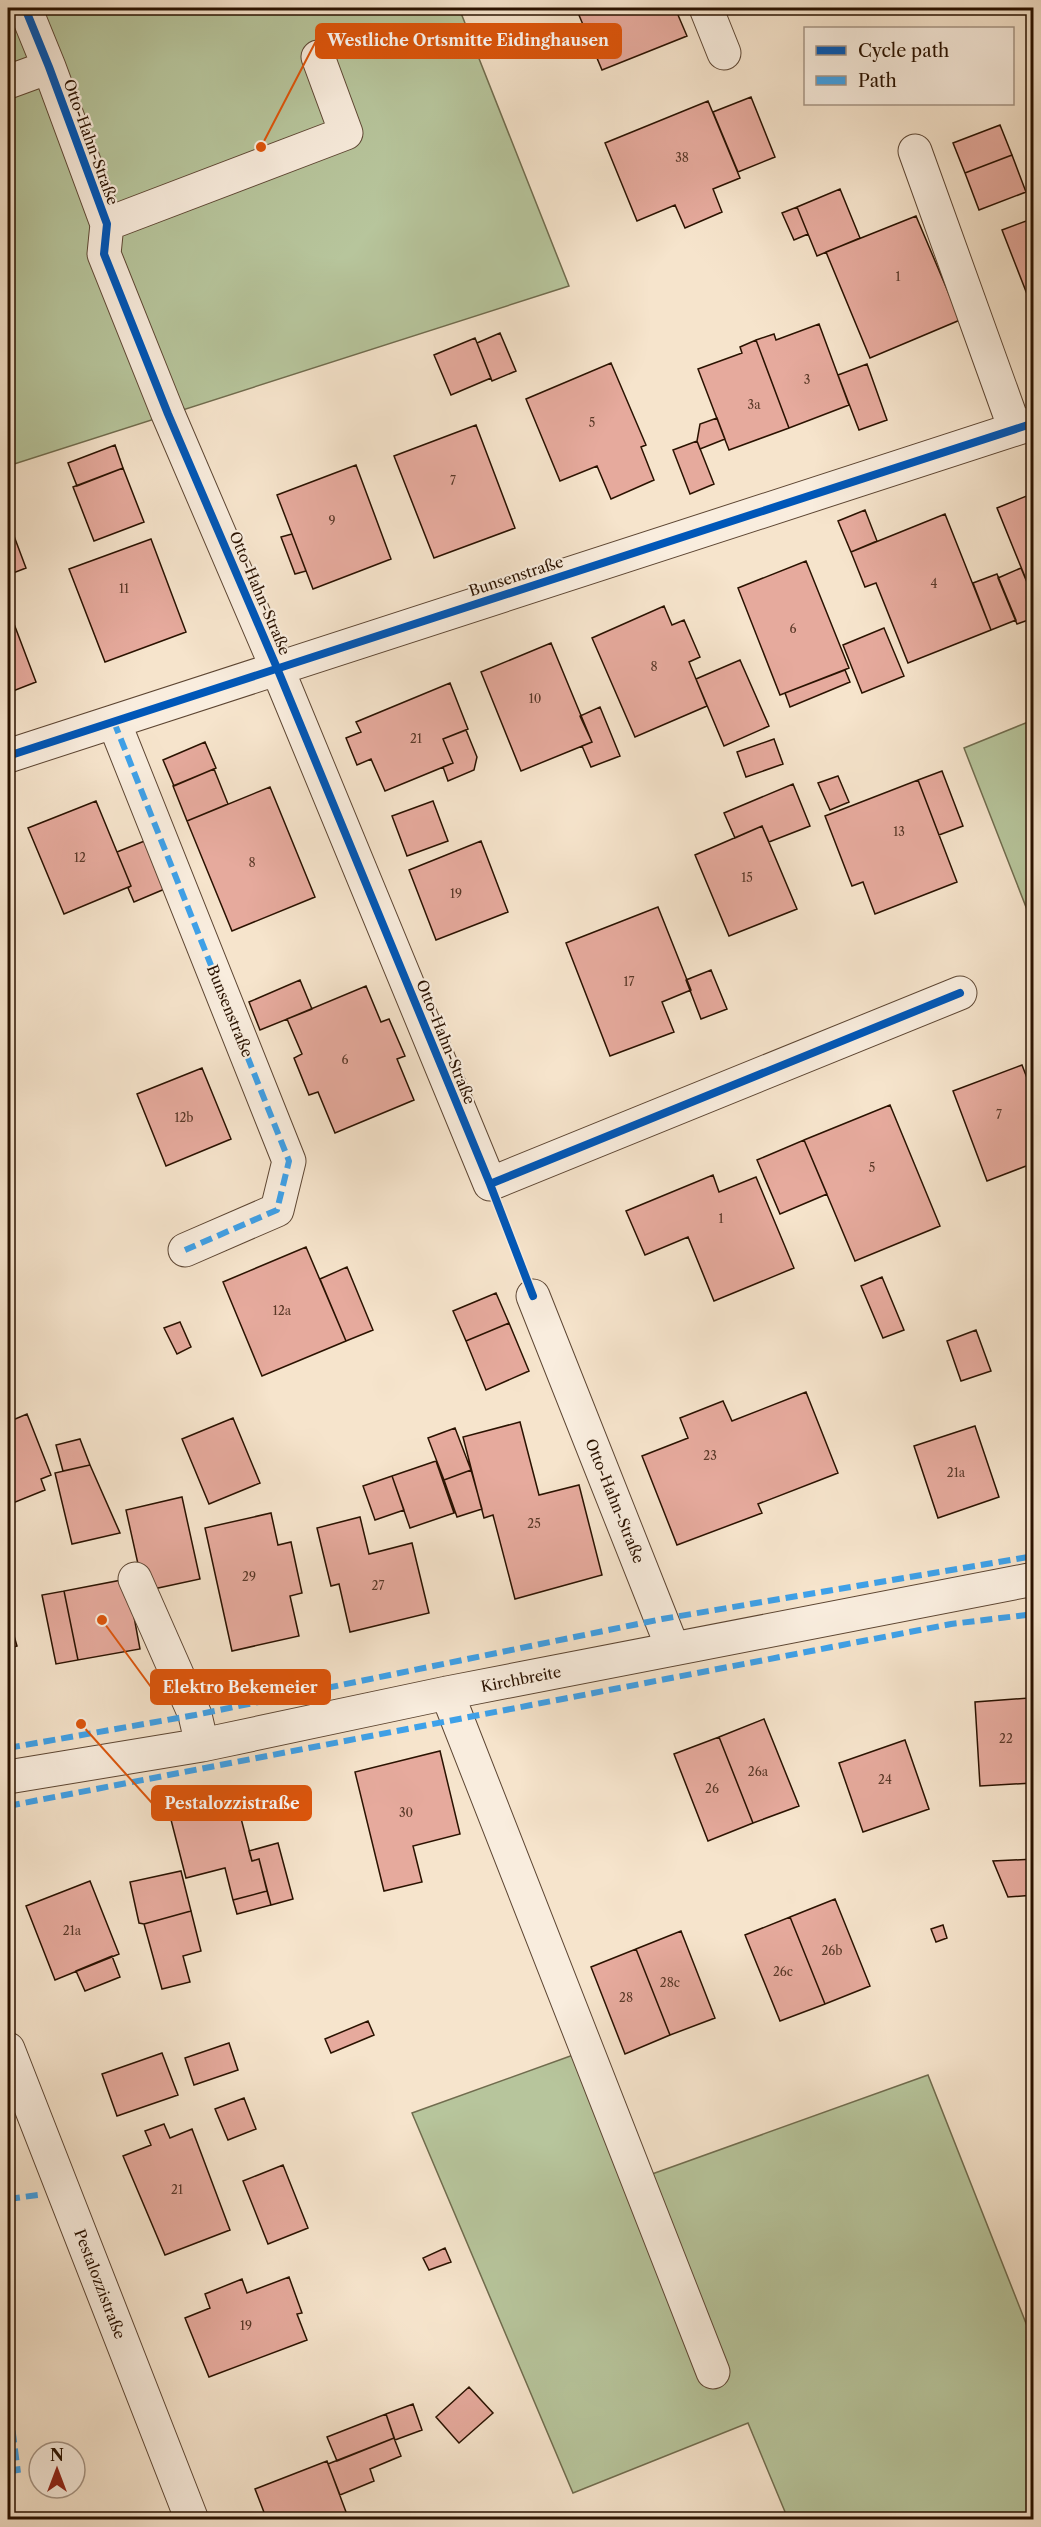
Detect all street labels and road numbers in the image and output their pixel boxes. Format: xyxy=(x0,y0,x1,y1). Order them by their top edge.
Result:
street label: Otto-Hahn-Straße xyxy=(59,76,123,208)
street label: Otto-Hahn-Straße xyxy=(225,528,295,658)
street label: Bunsenstraße xyxy=(466,552,566,600)
street label: Bunsenstraße xyxy=(203,962,257,1060)
street label: Otto-Hahn-Straße xyxy=(412,977,480,1107)
street label: Otto-Hahn-Straße xyxy=(581,1436,649,1566)
street label: Kirchbreite xyxy=(479,1662,563,1696)
street label: Pestalozzistraße xyxy=(70,2226,130,2342)

